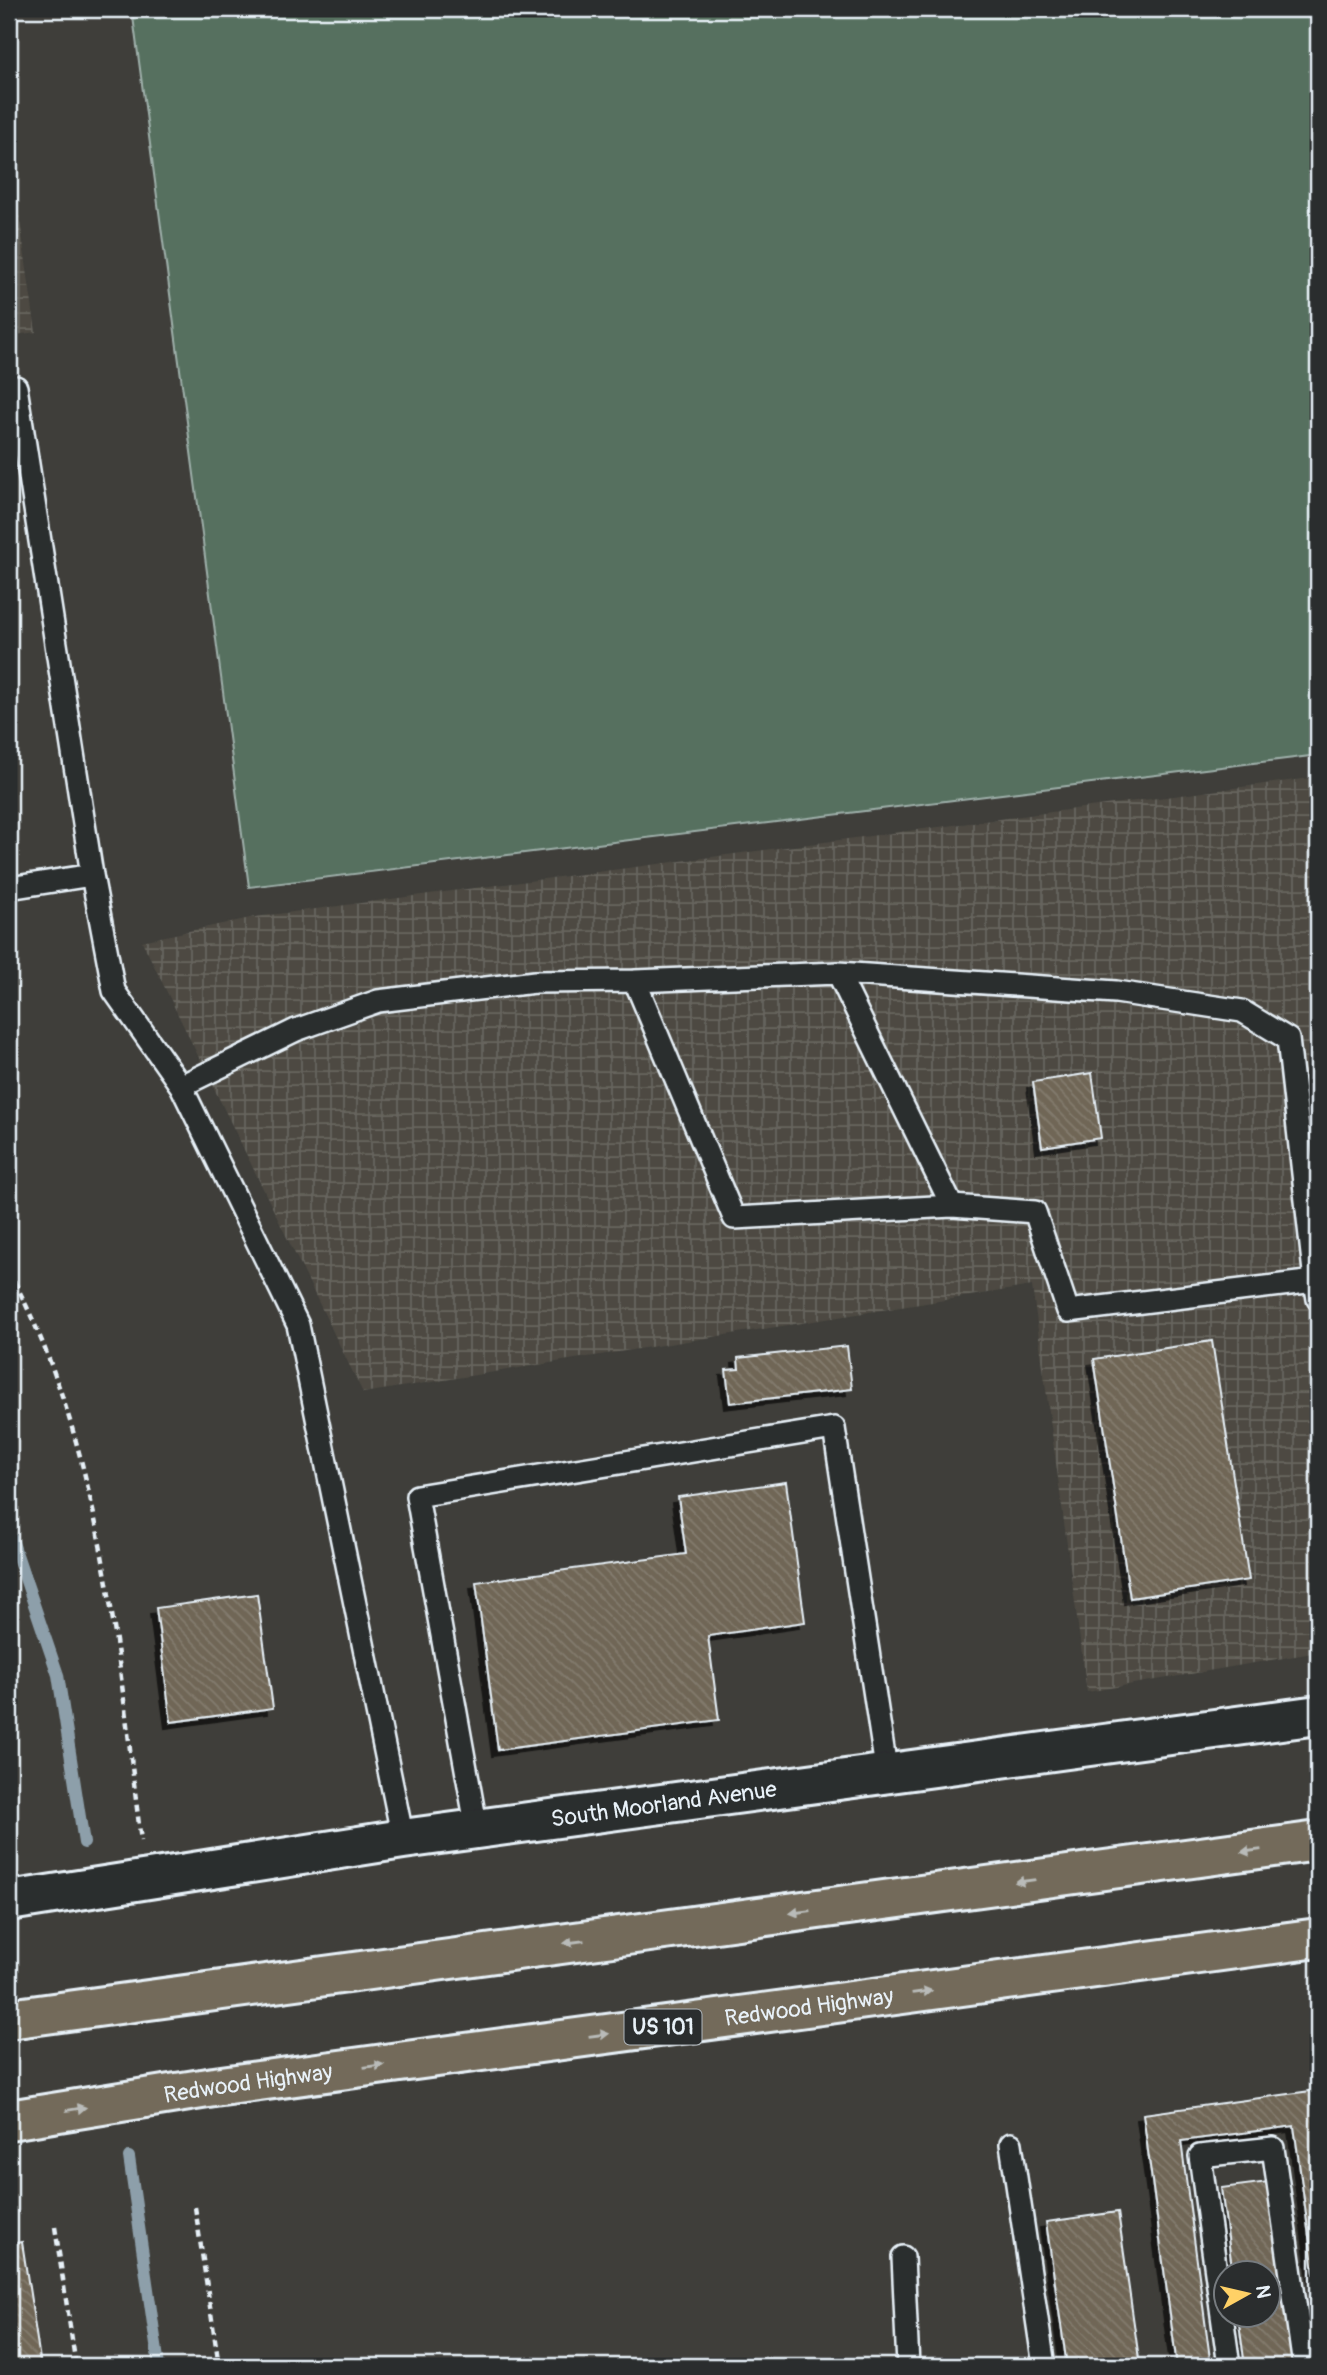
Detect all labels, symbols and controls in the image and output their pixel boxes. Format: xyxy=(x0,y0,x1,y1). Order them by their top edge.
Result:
street label: South Moorland Avenue xyxy=(549,1774,779,1834)
one-way arrow xyxy=(1239,1845,1261,1856)
one-way arrow xyxy=(1014,1876,1036,1887)
one-way arrow xyxy=(789,1906,811,1917)
one-way arrow xyxy=(563,1937,585,1948)
street label: Redwood Highway xyxy=(723,1981,895,2033)
one-way arrow xyxy=(911,1986,933,1997)
road number: US 101 xyxy=(624,2010,702,2044)
one-way arrow xyxy=(589,2030,611,2041)
street label: Redwood Highway xyxy=(162,2057,334,2110)
one-way arrow xyxy=(363,2060,385,2071)
one-way arrow xyxy=(65,2103,87,2114)
north arrow xyxy=(1212,2260,1282,2330)
text: N xyxy=(1250,2284,1276,2300)

